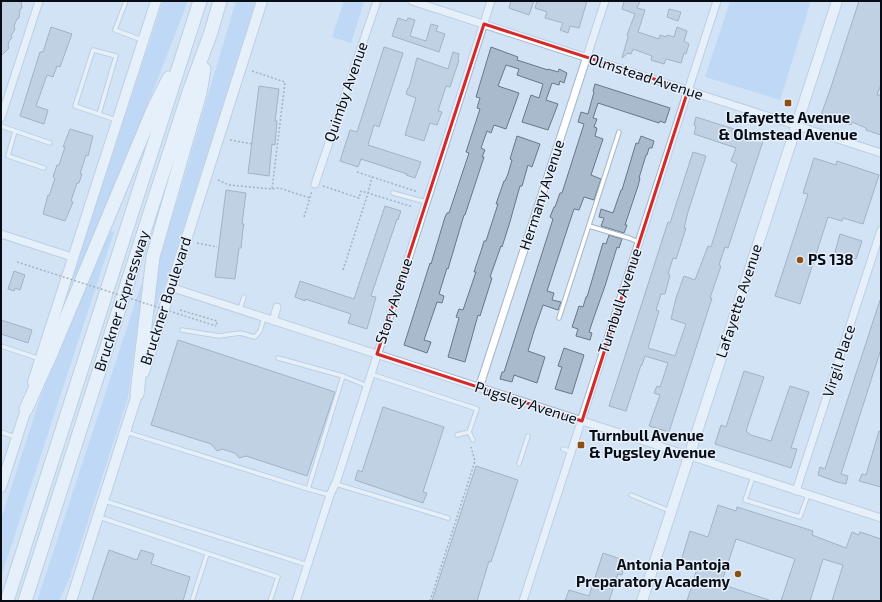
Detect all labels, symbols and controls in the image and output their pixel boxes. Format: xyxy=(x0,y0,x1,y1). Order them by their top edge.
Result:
street label: Quimby Avenue xyxy=(319,39,372,144)
street label: Olmstead Avenue xyxy=(587,49,706,103)
marker: Lafayette Avenue & Olmstead Avenue xyxy=(783,98,793,108)
place label: Lafayette Avenue & Olmstead Avenue xyxy=(719,108,857,143)
street label: Hermany Avenue xyxy=(515,137,567,252)
street label: Bruckner Expressway xyxy=(90,228,152,374)
street label: Bruckner Boulevard xyxy=(136,234,194,367)
street label: Lafayette Avenue xyxy=(711,242,765,360)
street label: Turnbull Avenue xyxy=(594,246,645,356)
place label: PS 138 xyxy=(808,250,854,268)
street label: Story Avenue xyxy=(371,255,415,346)
marker: PS 138 xyxy=(795,255,805,265)
street label: Virgil Place xyxy=(818,322,858,399)
street label: Pugsley Avenue xyxy=(473,377,580,427)
place label: Turnbull Avenue & Pugsley Avenue xyxy=(589,426,716,462)
marker: Turnbull Avenue & Pugsley Avenue xyxy=(576,440,586,450)
place label: Antonia Pantoja Preparatory Academy xyxy=(576,555,730,591)
marker: Antonia Pantoja Preparatory Academy xyxy=(733,569,743,579)

